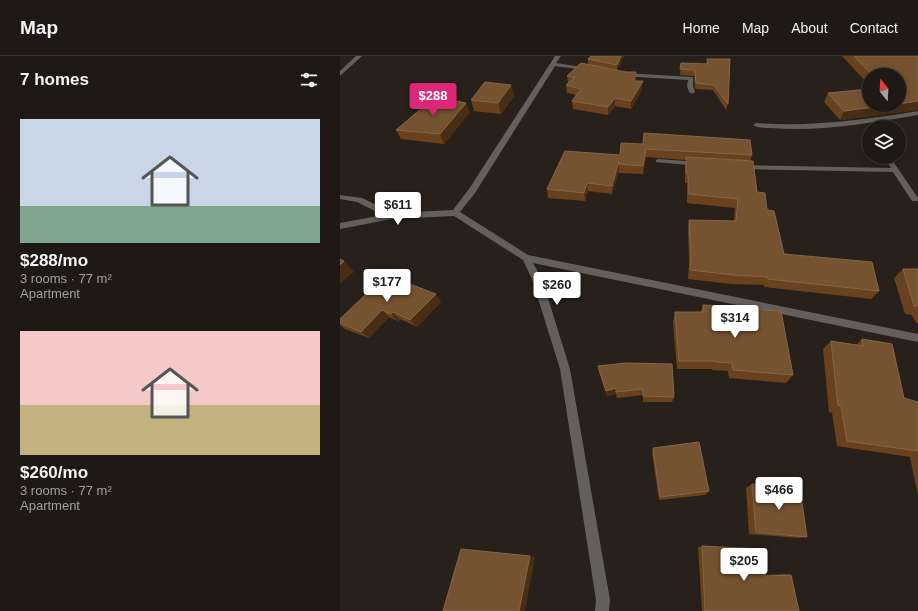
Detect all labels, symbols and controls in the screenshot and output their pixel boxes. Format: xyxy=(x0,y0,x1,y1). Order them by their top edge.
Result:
text: Map xyxy=(20,17,58,38)
text: Home xyxy=(683,20,720,36)
text: Map xyxy=(742,20,769,36)
text: About xyxy=(791,20,828,36)
text: Contact xyxy=(850,20,898,36)
north arrow xyxy=(862,68,906,112)
map controls xyxy=(862,68,906,164)
icon: filters xyxy=(298,69,320,91)
text: 7 homes xyxy=(20,70,89,89)
pin: $288 xyxy=(409,83,457,117)
text: $288 xyxy=(419,88,447,103)
button: layers xyxy=(862,120,906,164)
icon: home xyxy=(134,145,206,217)
pin: $611 xyxy=(374,192,422,226)
text: $611 xyxy=(384,197,412,212)
text: $288/mo xyxy=(20,251,88,270)
pin: $177 xyxy=(363,269,411,303)
text: 3 rooms · 77 m² xyxy=(20,271,112,286)
pin: $260 xyxy=(533,272,581,306)
text: $177 xyxy=(373,274,401,289)
text: $260 xyxy=(543,277,571,292)
text: Apartment xyxy=(20,286,80,301)
pin: $314 xyxy=(711,305,759,339)
text: $314 xyxy=(721,310,749,325)
icon: home xyxy=(134,357,206,429)
text: $260/mo xyxy=(20,463,88,482)
pin: $466 xyxy=(755,477,803,511)
text: $466 xyxy=(765,482,793,497)
text: 3 rooms · 77 m² xyxy=(20,483,112,498)
text: Apartment xyxy=(20,498,80,513)
pin: $205 xyxy=(720,548,768,582)
text: $205 xyxy=(730,553,758,568)

